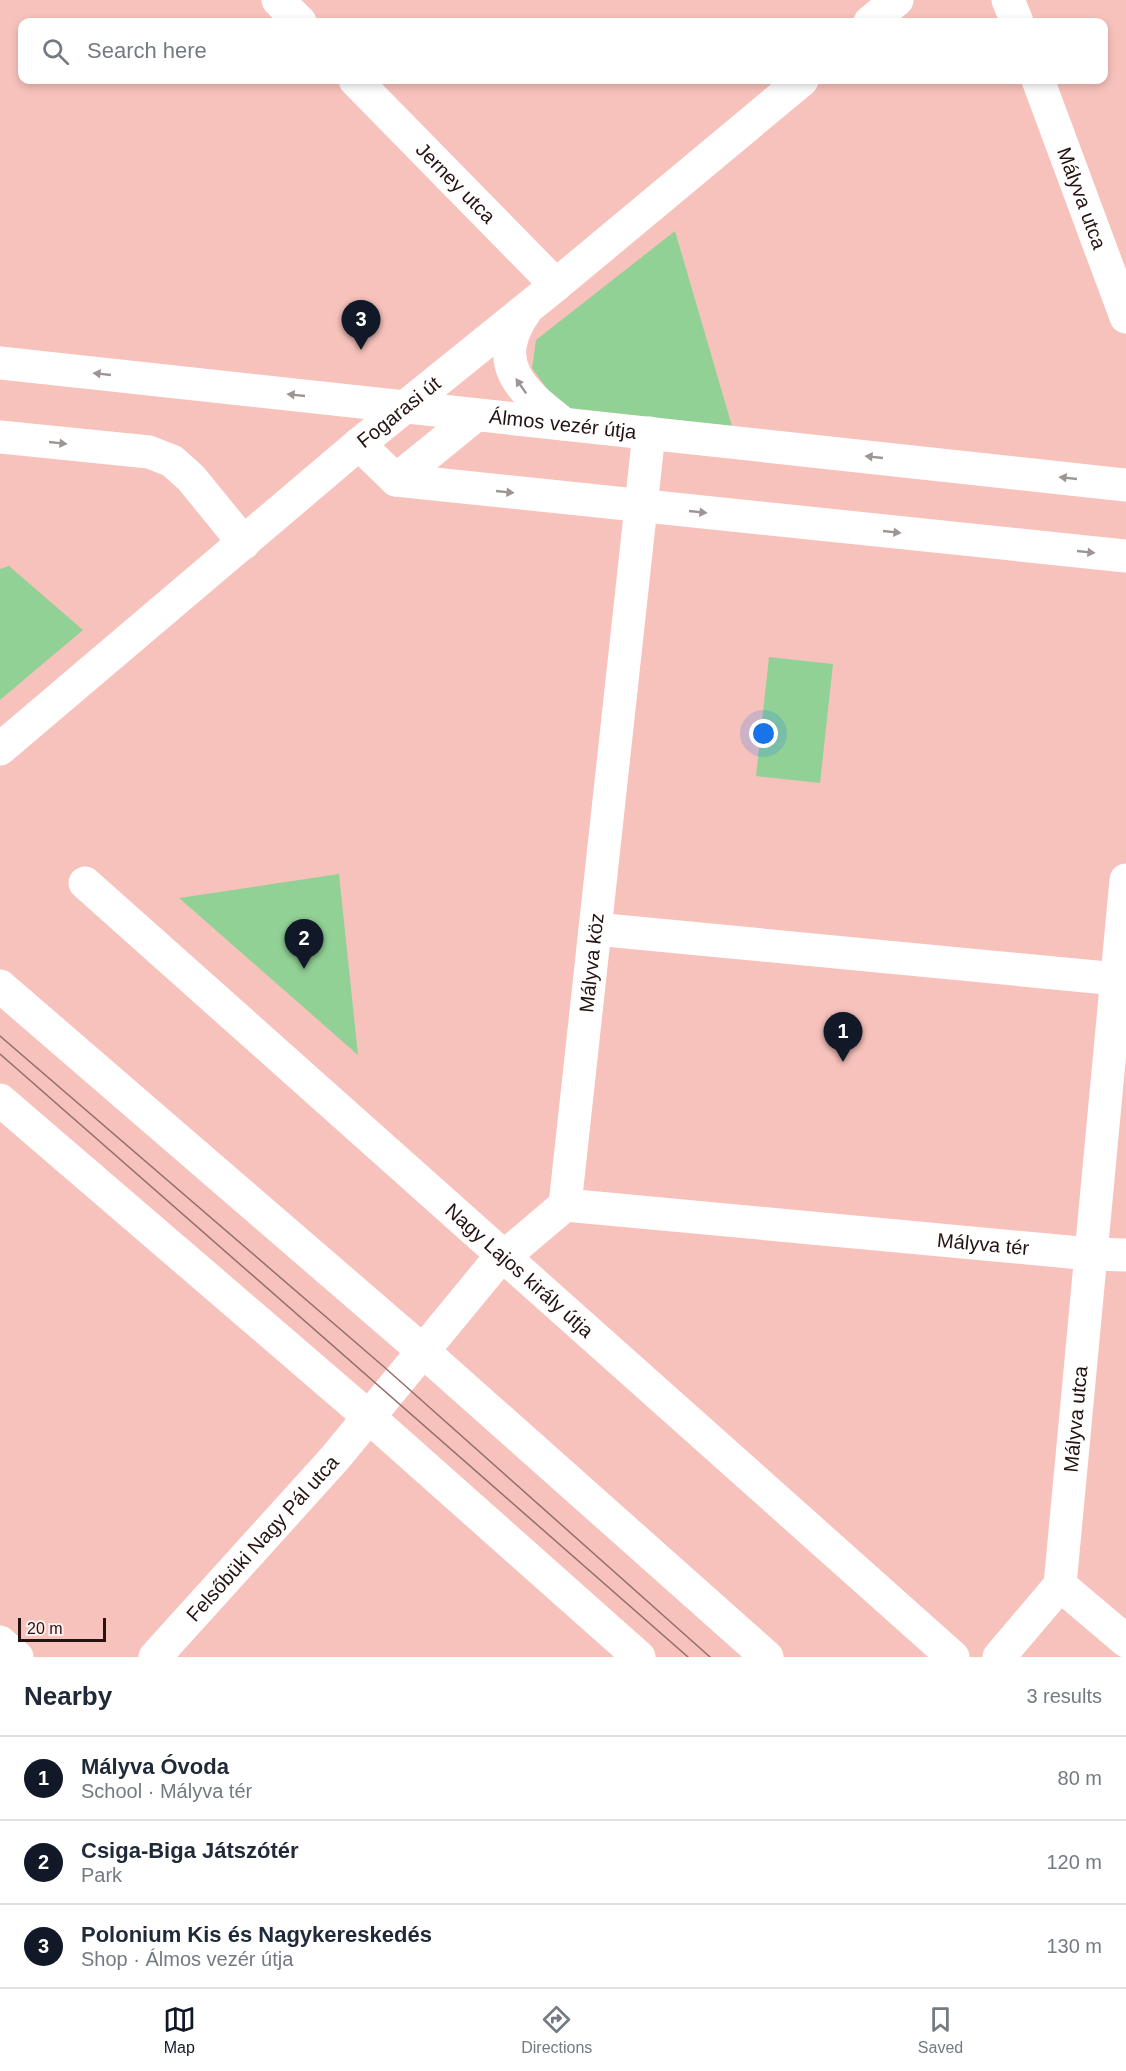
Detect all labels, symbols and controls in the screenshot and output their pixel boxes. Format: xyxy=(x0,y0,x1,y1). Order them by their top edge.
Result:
search box xyxy=(18,18,1108,84)
icon: search xyxy=(39,35,72,68)
text: Search here xyxy=(87,38,207,63)
street label: Jerney utca xyxy=(412,138,500,228)
street label: Mályva utca xyxy=(1053,144,1111,253)
pin: 3 xyxy=(342,300,380,350)
one-way arrow xyxy=(92,369,111,379)
street label: Fogarasi út xyxy=(353,372,445,452)
one-way arrow xyxy=(515,378,527,394)
one-way arrow xyxy=(286,390,305,400)
street label: Álmos vezér útja xyxy=(488,405,638,443)
one-way arrow xyxy=(49,438,68,448)
one-way arrow xyxy=(864,452,883,462)
one-way arrow xyxy=(1058,473,1077,483)
one-way arrow xyxy=(495,487,514,497)
one-way arrow xyxy=(689,507,708,517)
one-way arrow xyxy=(883,527,902,537)
one-way arrow xyxy=(1077,547,1096,557)
your location xyxy=(749,719,778,748)
street label: Mályva köz xyxy=(575,912,608,1014)
pin: 2 xyxy=(284,920,324,969)
pin: 1 xyxy=(824,1012,862,1062)
street label: Nagy Lajos király útja xyxy=(441,1199,598,1342)
street label: Mályva tér xyxy=(936,1229,1030,1259)
street label: Mályva utca xyxy=(1060,1364,1092,1473)
street label: Felsőbüki Nagy Pál utca xyxy=(182,1450,343,1626)
scale bar xyxy=(18,1615,106,1642)
text: 20 m xyxy=(27,1620,63,1637)
text: Nearby xyxy=(24,1681,112,1711)
text: 3 results xyxy=(1026,1685,1102,1707)
text: Mályva Óvoda xyxy=(81,1754,229,1779)
text: 1 xyxy=(38,1767,49,1789)
text: 80 m xyxy=(1058,1767,1102,1789)
text: School · Mályva tér xyxy=(81,1780,252,1802)
text: Csiga-Biga Játszótér xyxy=(81,1838,299,1863)
text: 2 xyxy=(38,1851,49,1873)
text: 120 m xyxy=(1046,1851,1102,1873)
text: Park xyxy=(81,1864,122,1886)
text: Polonium Kis és Nagykereskedés xyxy=(81,1922,432,1947)
text: 3 xyxy=(38,1935,49,1957)
text: 130 m xyxy=(1046,1935,1102,1957)
text: Shop · Álmos vezér útja xyxy=(81,1948,293,1970)
tab: Map xyxy=(163,2003,196,2057)
tab: Directions xyxy=(521,2003,592,2057)
tab: Saved xyxy=(918,2003,963,2057)

